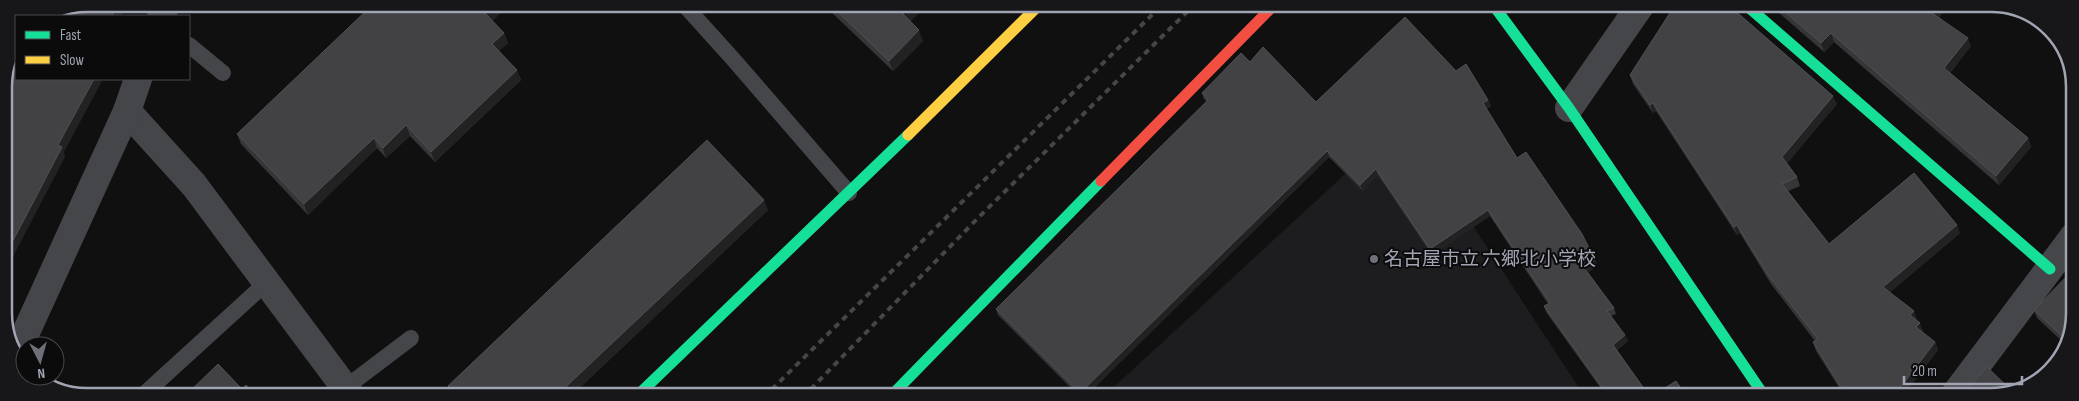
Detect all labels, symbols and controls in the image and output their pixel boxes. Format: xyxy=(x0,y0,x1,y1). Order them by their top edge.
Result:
legend xyxy=(15,15,190,80)
text: Fast xyxy=(60,26,82,45)
text: Slow xyxy=(60,51,84,70)
place label: 名古屋市立 六郷北小学校 xyxy=(1384,248,1596,271)
marker: 名古屋市立 六郷北小学校 xyxy=(1368,253,1380,265)
north arrow xyxy=(15,336,65,386)
scale bar xyxy=(1904,354,2022,386)
text: 20 m xyxy=(1912,362,1937,381)
text: N xyxy=(37,365,46,382)

